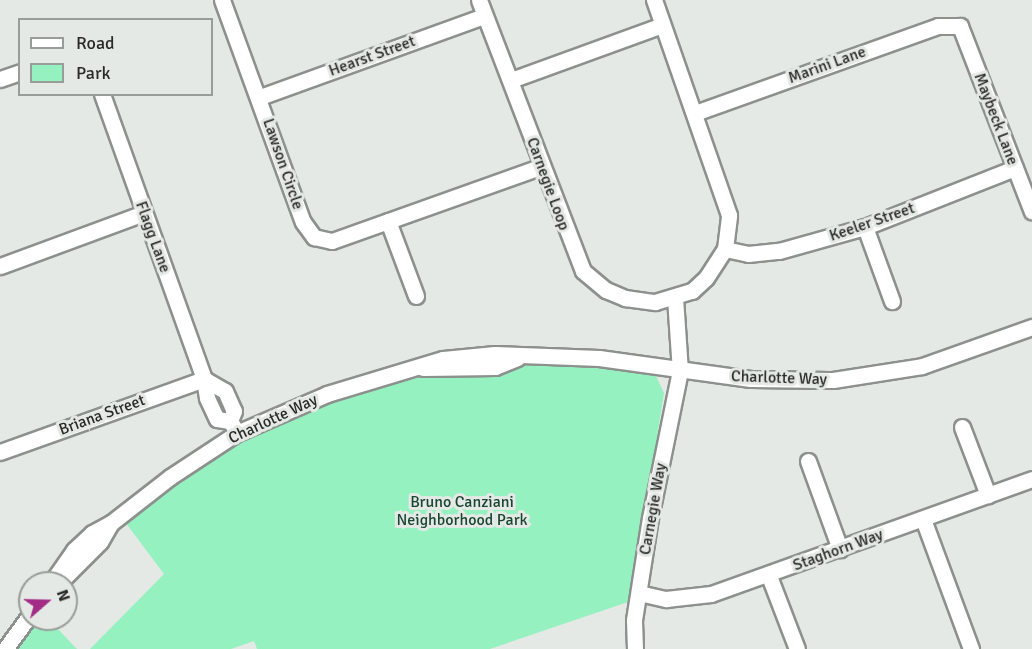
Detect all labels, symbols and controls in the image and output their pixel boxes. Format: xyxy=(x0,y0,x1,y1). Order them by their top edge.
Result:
legend xyxy=(18,18,213,96)
street label: Hearst Street xyxy=(326,31,418,81)
text: Road xyxy=(76,32,115,54)
street label: Marini Lane xyxy=(786,42,868,88)
text: Park xyxy=(76,62,111,84)
street label: Maybeck Lane xyxy=(970,70,1022,168)
street label: Lawson Circle xyxy=(258,116,308,212)
street label: Carnegie Loop xyxy=(522,135,574,233)
street label: Keeler Street xyxy=(827,198,917,246)
street label: Flagg Lane xyxy=(131,199,175,275)
street label: Charlotte Way xyxy=(731,367,827,389)
street label: Charlotte Way xyxy=(225,390,321,448)
street label: Briana Street xyxy=(56,391,148,439)
street label: Carnegie Way xyxy=(635,462,671,556)
park label: Bruno Canziani Neighborhood Park xyxy=(396,492,528,530)
street label: Staghorn Way xyxy=(790,525,886,575)
north arrow xyxy=(18,571,78,631)
text: N xyxy=(52,587,74,604)

